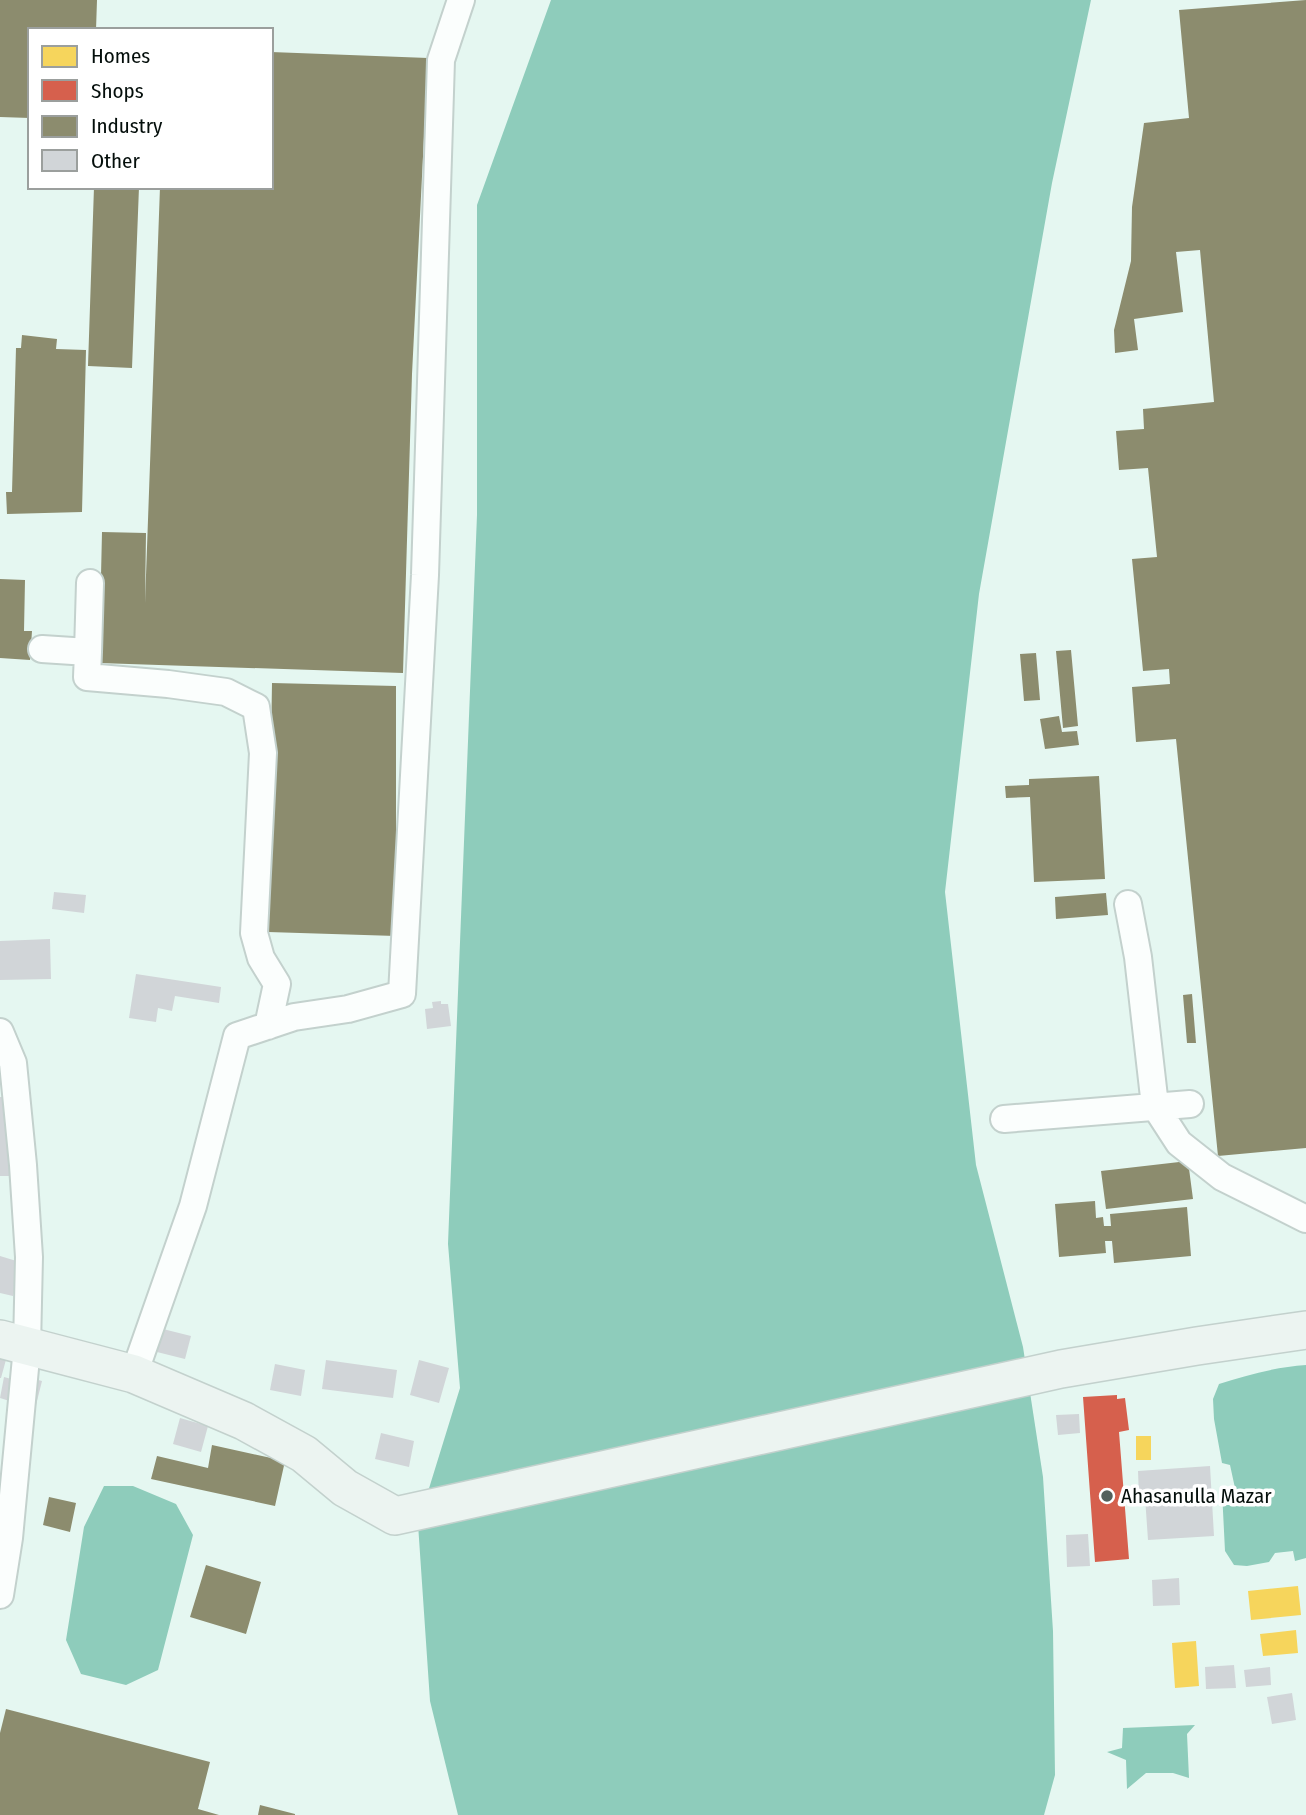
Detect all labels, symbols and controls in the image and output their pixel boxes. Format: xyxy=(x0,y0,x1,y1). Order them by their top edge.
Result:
legend xyxy=(28,28,273,189)
text: Homes xyxy=(91,43,150,69)
text: Shops xyxy=(91,78,144,104)
text: Industry xyxy=(91,113,163,139)
text: Other xyxy=(91,148,140,174)
place label: Ahasanulla Mazar xyxy=(1121,1483,1272,1509)
marker: Ahasanulla Mazar xyxy=(1099,1488,1115,1504)

